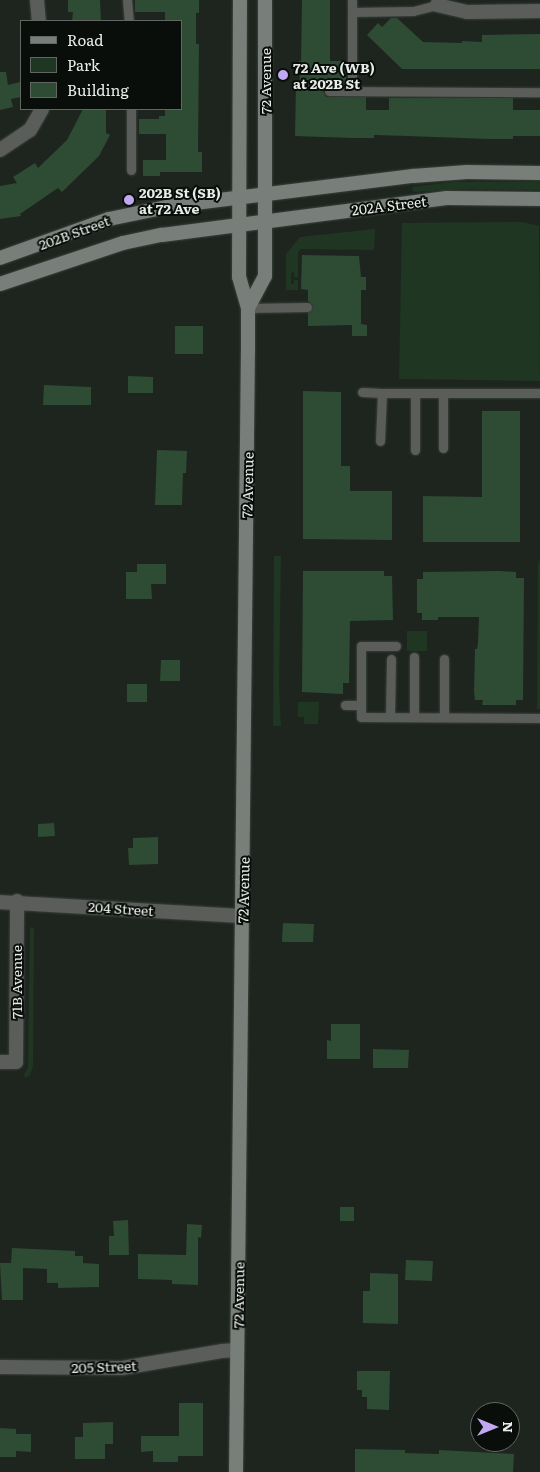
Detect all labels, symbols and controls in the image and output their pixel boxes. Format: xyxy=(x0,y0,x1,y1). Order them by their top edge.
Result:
legend xyxy=(20,20,182,110)
text: Road xyxy=(67,28,103,51)
street label: 72 Avenue xyxy=(257,48,273,114)
text: Park xyxy=(67,53,100,76)
place label: 72 Ave (WB) at 202B St xyxy=(293,59,375,92)
marker: 72 Ave (WB) at 202B St xyxy=(277,69,289,81)
text: Building xyxy=(67,78,129,101)
place label: 202B St (SB) at 72 Ave xyxy=(139,184,221,216)
street label: 202A Street xyxy=(351,192,427,218)
marker: 202B St (SB) at 72 Ave xyxy=(123,194,135,206)
street label: 202B Street xyxy=(36,211,112,253)
street label: 72 Avenue xyxy=(238,452,256,518)
street label: 72 Avenue xyxy=(234,857,252,923)
street label: 204 Street xyxy=(88,897,154,919)
street label: 71B Avenue xyxy=(8,945,24,1019)
street label: 72 Avenue xyxy=(229,1262,247,1328)
street label: 205 Street xyxy=(71,1356,137,1376)
north arrow xyxy=(470,1402,520,1452)
text: N xyxy=(499,1421,519,1433)

